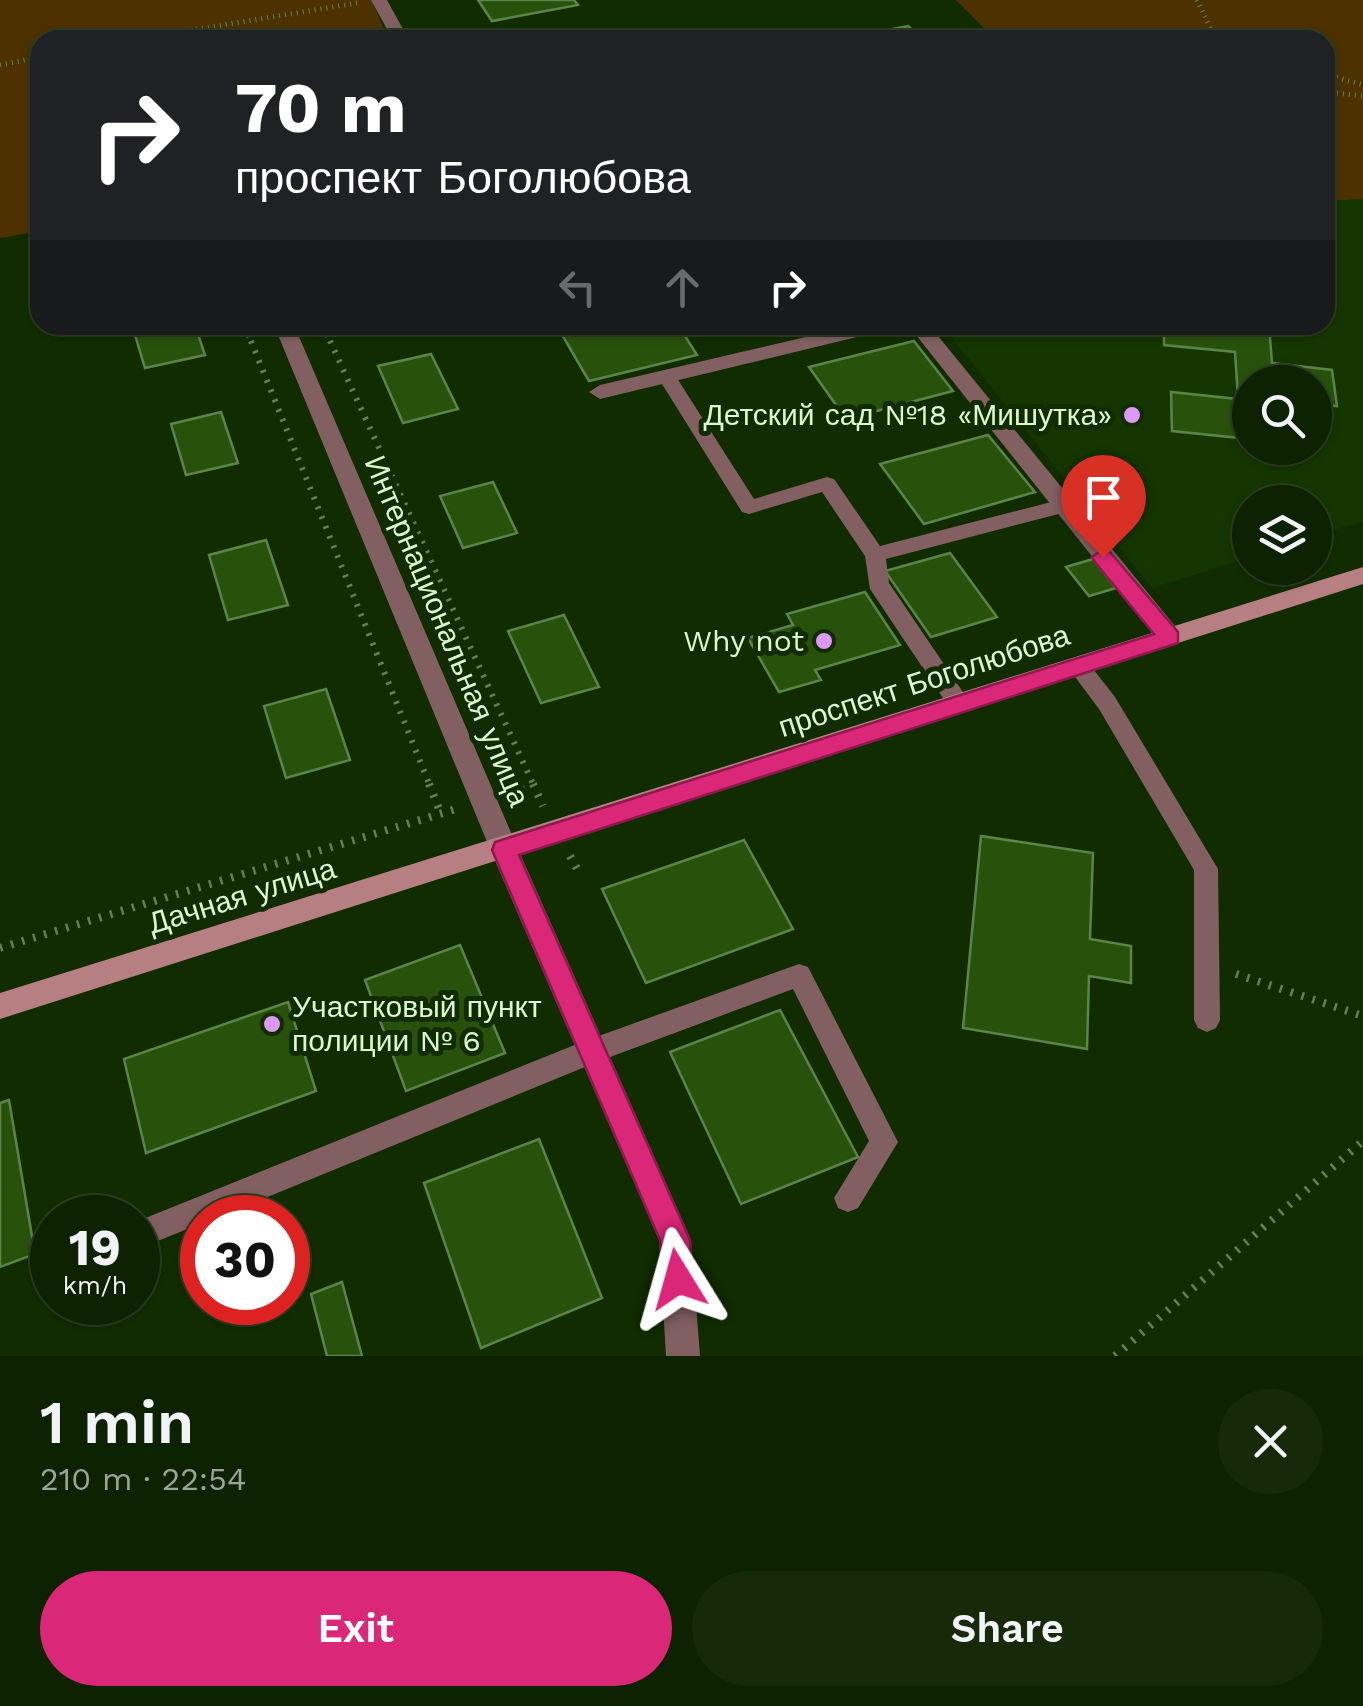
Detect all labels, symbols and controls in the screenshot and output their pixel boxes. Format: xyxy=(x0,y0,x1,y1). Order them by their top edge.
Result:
text: 70 m xyxy=(235,67,407,149)
icon: right xyxy=(70,70,200,200)
text: проспект Боголюбова xyxy=(235,151,691,204)
icon: left xyxy=(550,260,605,315)
icon: ahead xyxy=(655,260,710,315)
icon: right xyxy=(760,260,815,315)
map controls xyxy=(1232,365,1332,585)
button: search xyxy=(1232,365,1332,465)
place label: Детский сад №18 «Мишутка» xyxy=(703,397,1112,432)
marker: Детский сад №18 «Мишутка» xyxy=(1121,404,1143,426)
street label: Интернациональная улица xyxy=(358,450,537,812)
pin xyxy=(1061,455,1146,558)
icon: arrive xyxy=(1076,470,1131,525)
button: layers xyxy=(1232,485,1332,585)
street label: проспект Боголюбова xyxy=(774,617,1074,744)
place label: Why not xyxy=(683,623,804,658)
marker: Why not xyxy=(813,630,835,652)
street label: Дачная улица xyxy=(144,850,340,941)
place label: Участковый пункт полиции № 6 xyxy=(292,989,542,1058)
marker: Участковый пункт полиции № 6 xyxy=(261,1013,283,1035)
speed limit sign: 30 xyxy=(180,1195,310,1325)
text: 19 xyxy=(69,1218,121,1277)
position arrow xyxy=(626,1227,730,1331)
text: km/h xyxy=(63,1271,127,1300)
text: 1 min xyxy=(40,1387,194,1458)
button: close xyxy=(1218,1389,1323,1494)
text: 210 m · 22:54 xyxy=(40,1460,246,1498)
button: Exit xyxy=(40,1571,672,1686)
button: Share xyxy=(692,1571,1323,1686)

